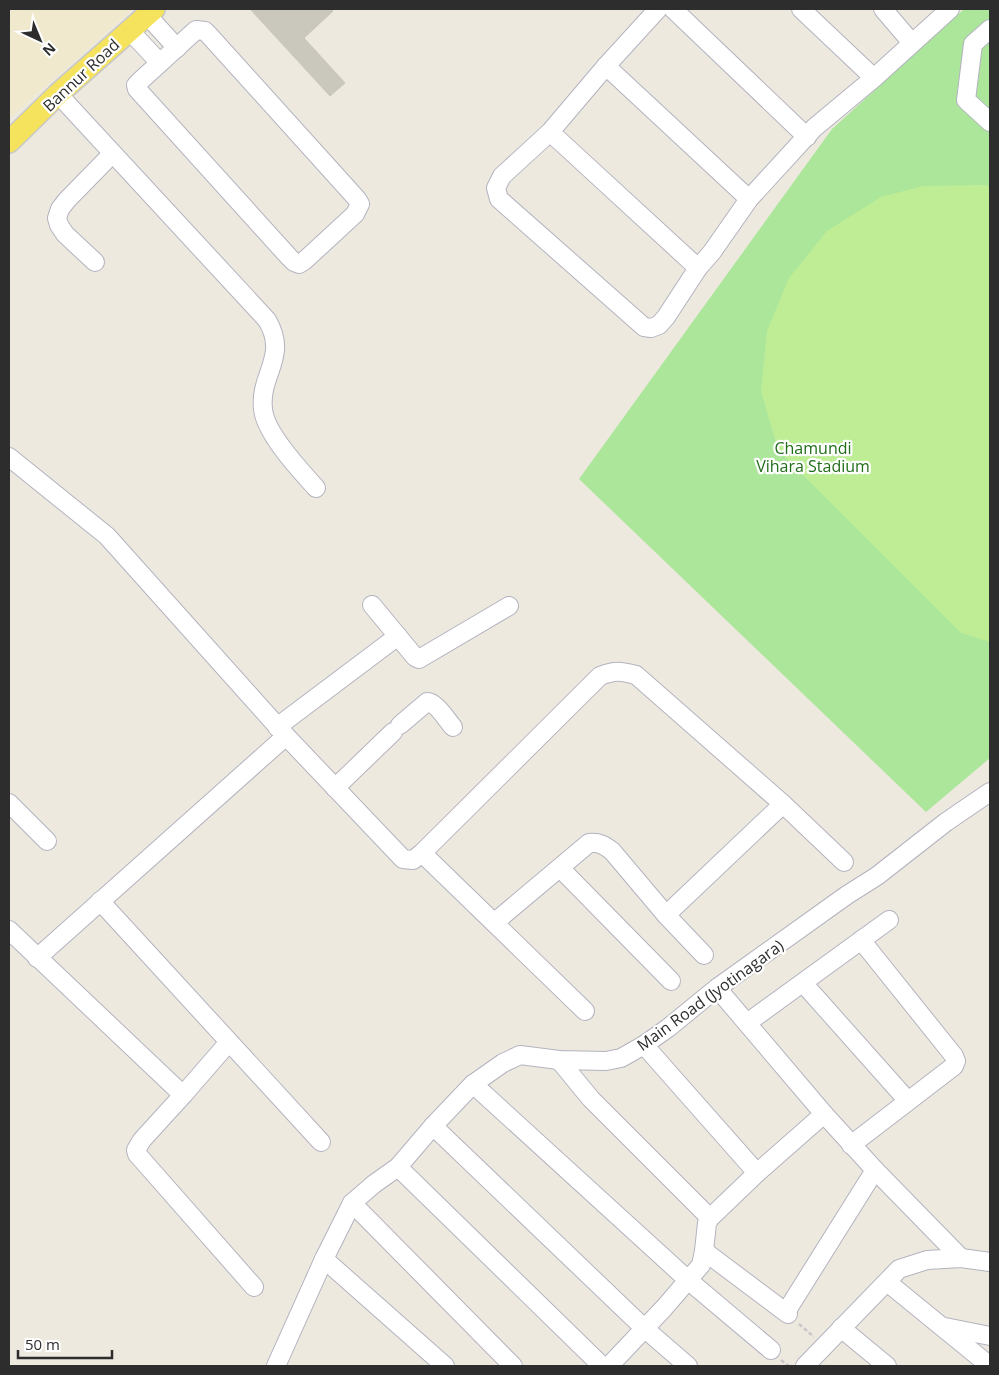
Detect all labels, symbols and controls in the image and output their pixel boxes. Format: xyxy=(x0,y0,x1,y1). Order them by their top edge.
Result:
north arrow xyxy=(15,15,65,65)
street label: Bannur Road xyxy=(38,34,124,116)
text: N xyxy=(39,39,60,61)
park label: Chamundi Vihara Stadium xyxy=(756,437,870,477)
street label: Main Road (Jyotinagara) xyxy=(632,934,788,1056)
scale bar xyxy=(18,1328,111,1360)
text: 50 m xyxy=(25,1334,60,1354)

